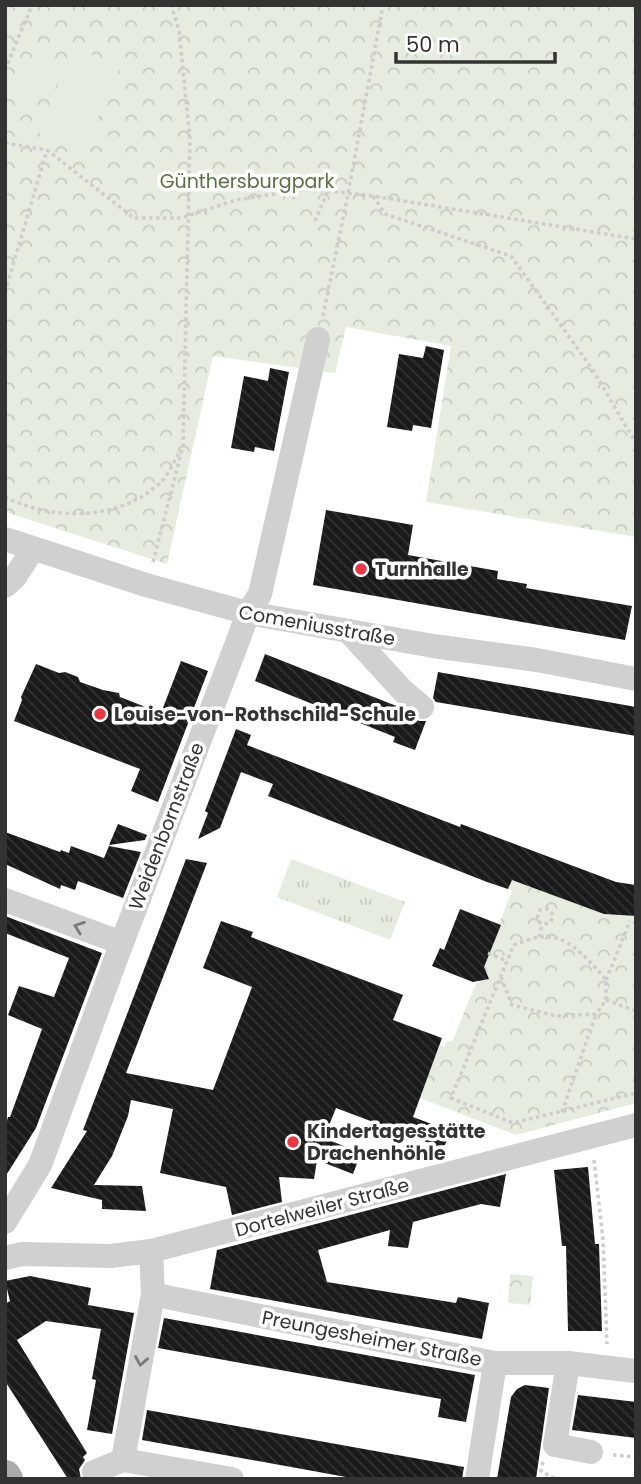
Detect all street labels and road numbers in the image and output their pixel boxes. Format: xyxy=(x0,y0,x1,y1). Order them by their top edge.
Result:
street label: Comeniusstraße xyxy=(236,598,397,653)
street label: Weidenbornstraße xyxy=(122,738,211,914)
street label: Dortelweiler Straße xyxy=(232,1171,412,1244)
street label: Preungesheimer Straße xyxy=(260,1304,484,1373)

